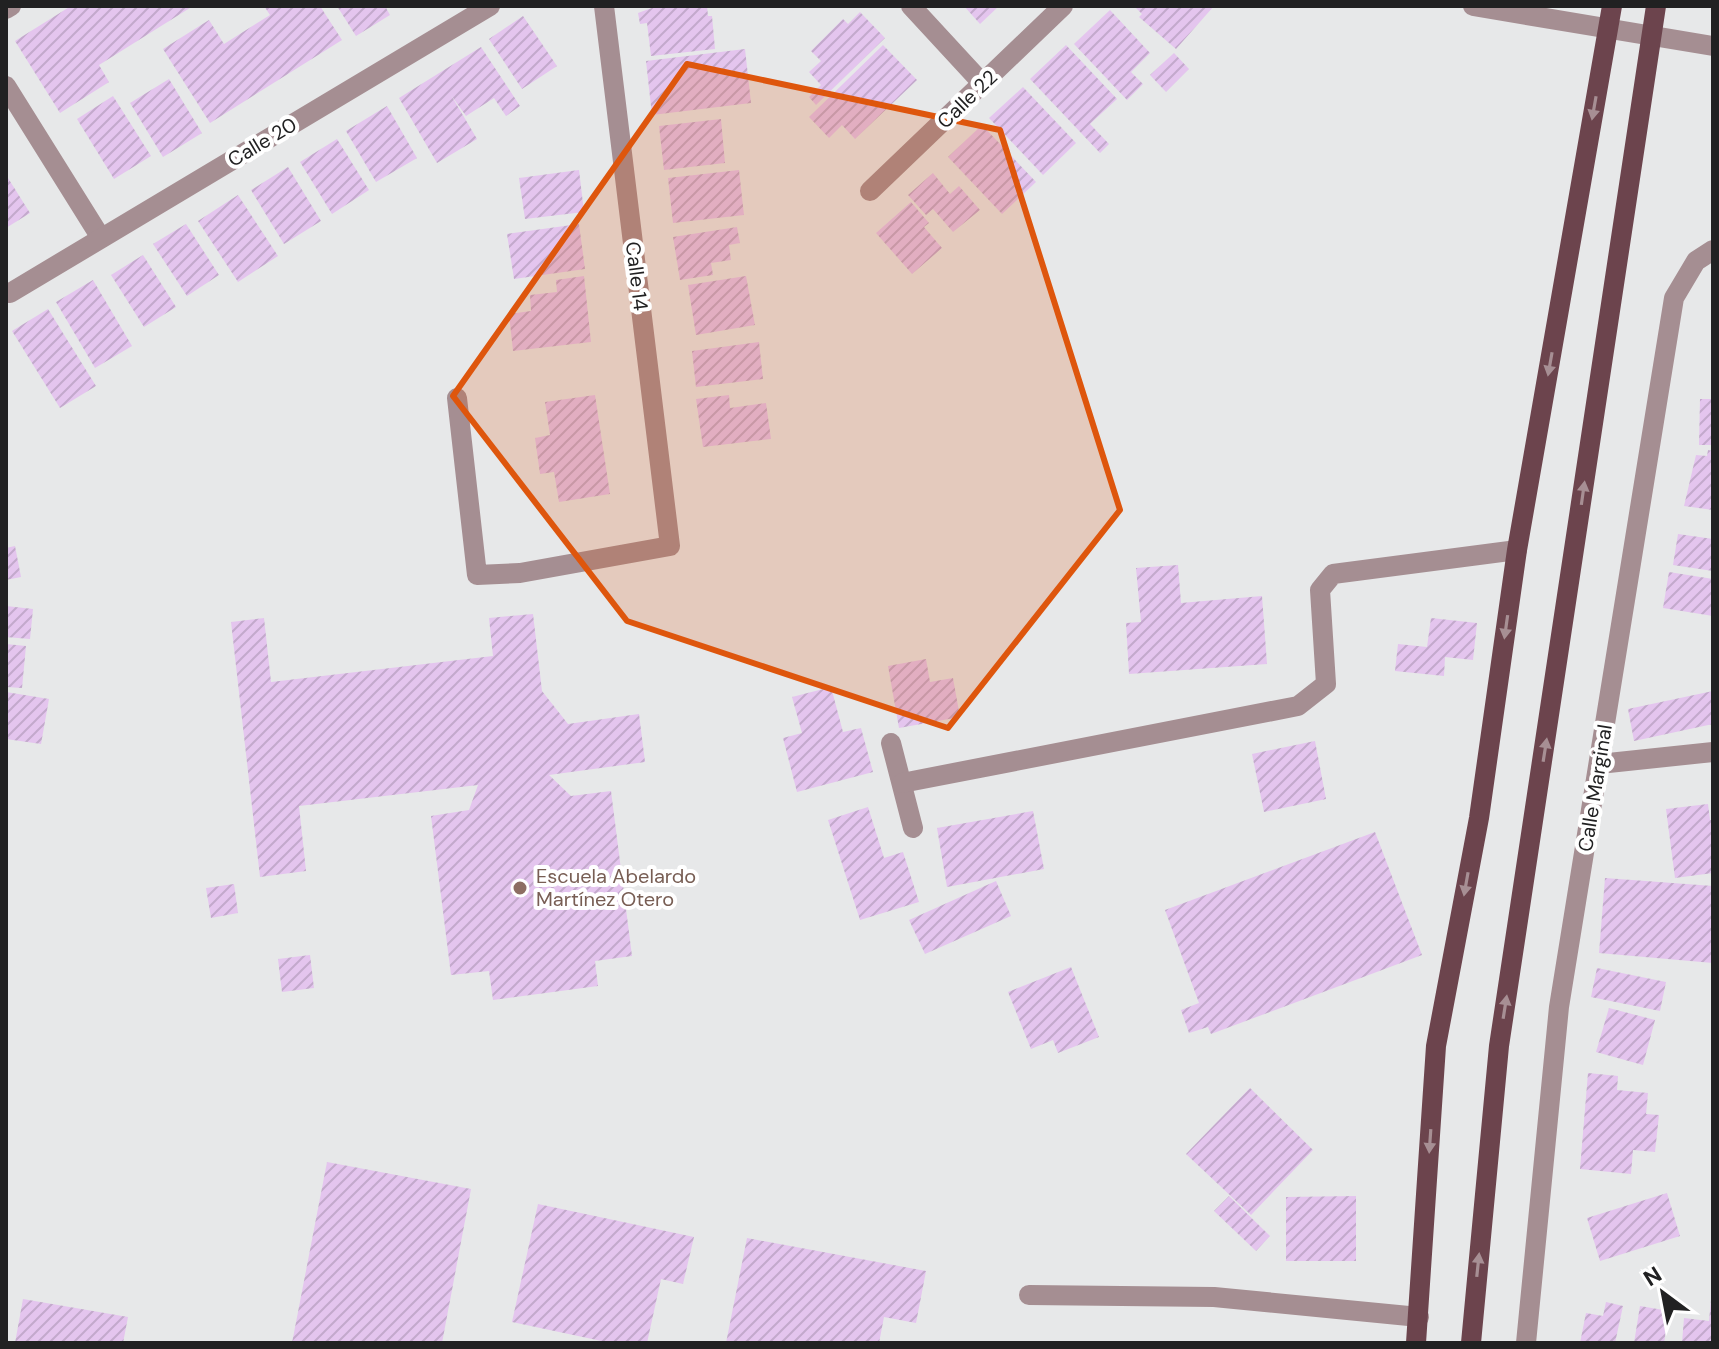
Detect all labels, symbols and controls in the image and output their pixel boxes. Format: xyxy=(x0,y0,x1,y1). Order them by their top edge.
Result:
street label: Calle 22 xyxy=(931,64,1003,134)
one-way arrow xyxy=(1588,96,1600,121)
street label: Calle 20 xyxy=(223,111,301,173)
street label: Calle 14 xyxy=(620,240,654,312)
one-way arrow xyxy=(1543,352,1555,377)
one-way arrow xyxy=(1577,480,1590,505)
one-way arrow xyxy=(1499,615,1512,640)
street label: Calle Marginal xyxy=(1572,723,1618,853)
one-way arrow xyxy=(1539,737,1551,762)
place label: Escuela Abelardo Martínez Otero xyxy=(536,863,696,912)
one-way arrow xyxy=(1460,872,1472,897)
marker: Escuela Abelardo Martínez Otero xyxy=(511,879,529,897)
one-way arrow xyxy=(1499,994,1512,1019)
one-way arrow xyxy=(1423,1129,1436,1154)
one-way arrow xyxy=(1472,1252,1485,1277)
north arrow xyxy=(1623,1253,1703,1333)
text: N xyxy=(1638,1260,1667,1293)

